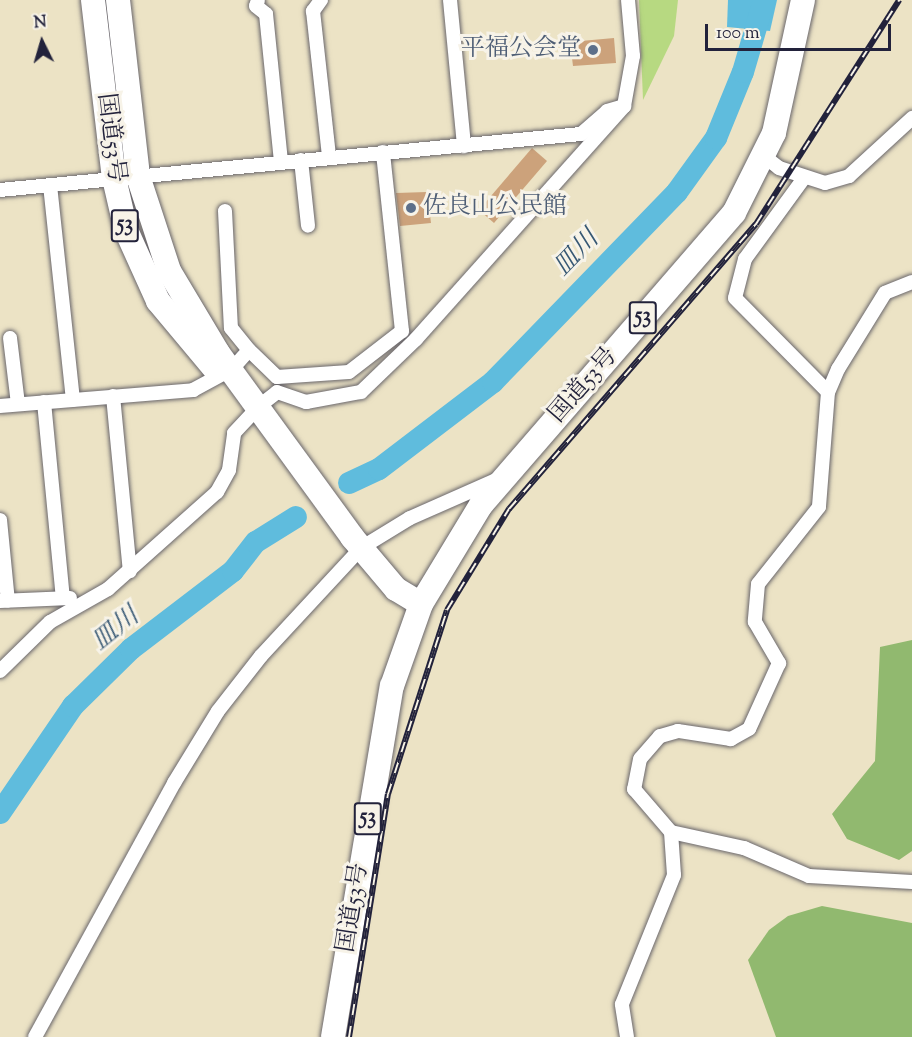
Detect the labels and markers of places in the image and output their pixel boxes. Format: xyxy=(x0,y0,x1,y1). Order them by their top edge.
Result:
place label: 平福公会堂 xyxy=(461,36,581,64)
marker: 平福公会堂 xyxy=(586,43,600,57)
place label: 佐良山公民館 xyxy=(423,194,567,222)
marker: 佐良山公民館 xyxy=(404,201,418,215)

